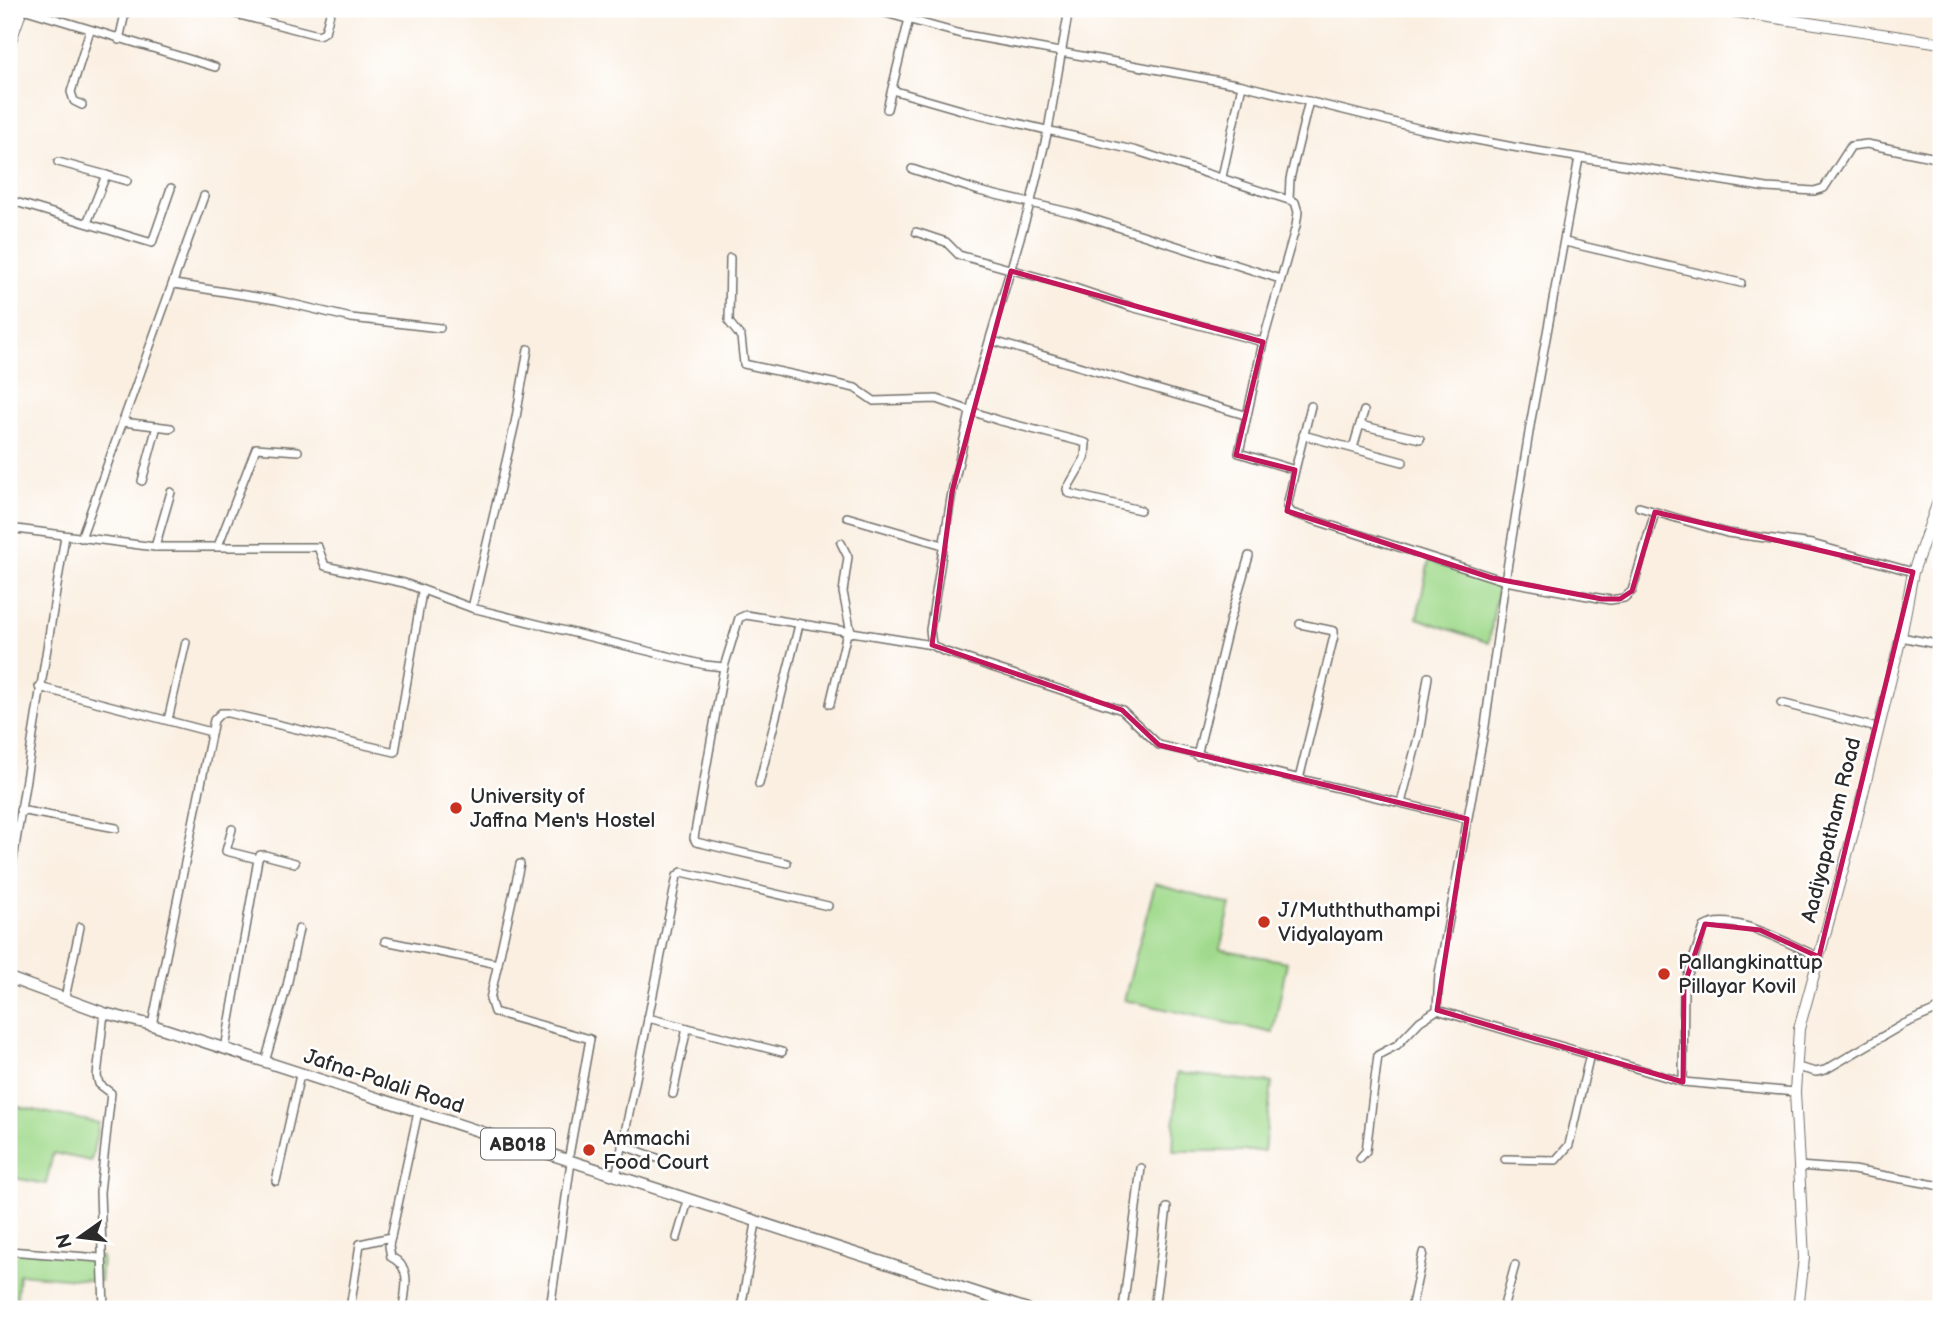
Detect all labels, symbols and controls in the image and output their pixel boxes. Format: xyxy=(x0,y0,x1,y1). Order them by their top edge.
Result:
street label: Aadiyapatham Road xyxy=(1796,735,1867,925)
place label: University of Jaffna Men's Hostel xyxy=(470,784,655,833)
marker: University of Jaffna Men's Hostel xyxy=(448,800,464,816)
place label: J/Muththuthampi Vidyalayam xyxy=(1278,898,1441,947)
marker: J/Muththuthampi Vidyalayam xyxy=(1256,914,1272,930)
place label: Pallangkinattup Pillayar Kovil xyxy=(1678,950,1823,999)
marker: Pallangkinattup Pillayar Kovil xyxy=(1656,966,1672,982)
street label: Jafna-Palali Road xyxy=(301,1044,467,1119)
place label: Ammachi Food Court xyxy=(603,1126,710,1175)
road number: AB018 xyxy=(481,1128,555,1160)
marker: Ammachi Food Court xyxy=(581,1142,597,1158)
north arrow xyxy=(46,1202,116,1272)
text: N xyxy=(52,1231,78,1250)

